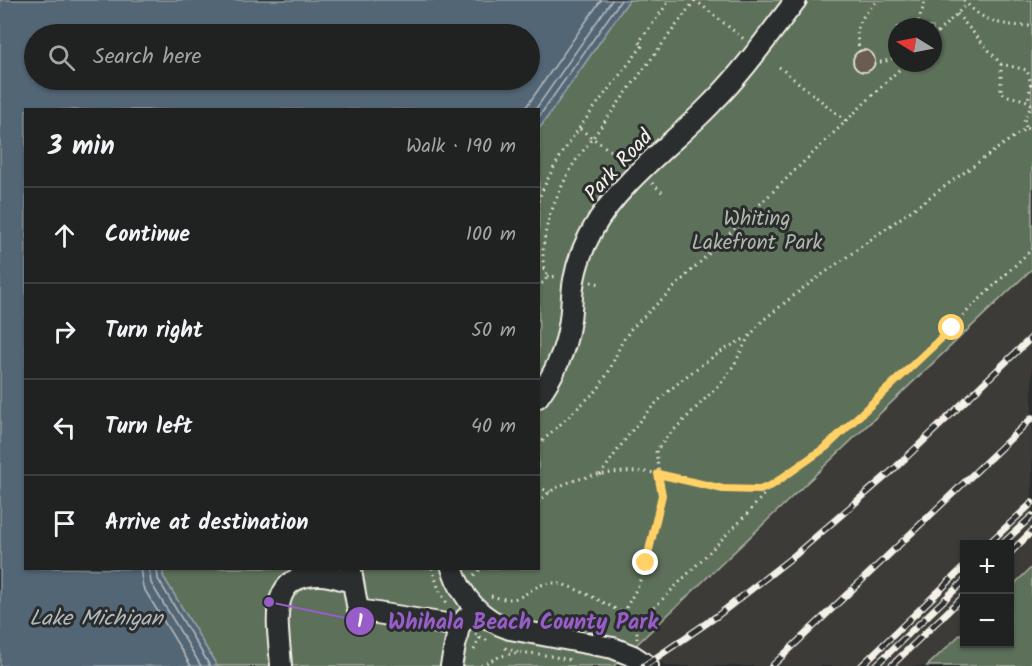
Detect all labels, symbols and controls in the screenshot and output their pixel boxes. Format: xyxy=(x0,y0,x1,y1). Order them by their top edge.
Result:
north arrow xyxy=(888,18,942,72)
search box xyxy=(24,24,540,90)
text: Search here xyxy=(93,40,201,75)
icon: search xyxy=(45,41,78,74)
street label: Park Road xyxy=(577,122,662,210)
text: 3 min xyxy=(48,126,115,168)
text: Walk · 190 m xyxy=(406,131,516,163)
park label: Whiting Lakefront Park xyxy=(692,203,823,260)
text: Continue xyxy=(105,218,190,253)
icon: ahead xyxy=(48,219,81,252)
text: 100 m xyxy=(466,219,516,251)
text: Turn right xyxy=(105,314,203,349)
route start xyxy=(938,314,964,340)
icon: right xyxy=(48,315,81,348)
text: 50 m xyxy=(471,315,516,347)
text: Turn left xyxy=(105,410,192,445)
icon: left xyxy=(48,411,81,444)
text: 40 m xyxy=(471,411,516,443)
text: Arrive at destination xyxy=(105,506,308,541)
icon: arrive xyxy=(48,507,81,540)
map controls xyxy=(960,540,1014,648)
button: + xyxy=(960,540,1014,594)
route end xyxy=(632,549,658,575)
button: − xyxy=(960,594,1014,648)
callout: Whihala Beach County Park xyxy=(345,601,670,641)
water label: Lake Michigan xyxy=(29,602,165,637)
text: Whihala Beach County Park xyxy=(388,606,659,641)
text: 1 xyxy=(357,608,363,637)

